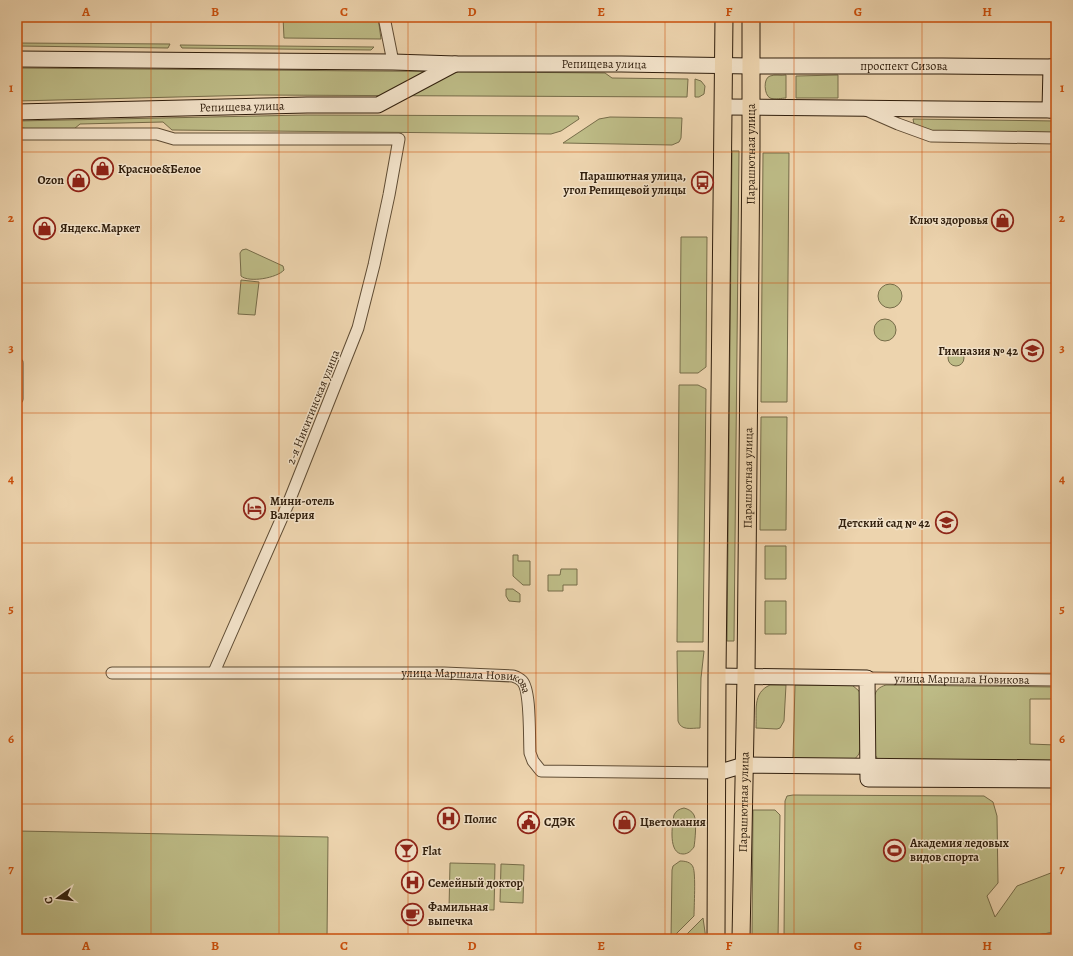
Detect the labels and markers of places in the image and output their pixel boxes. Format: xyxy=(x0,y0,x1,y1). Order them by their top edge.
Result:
shop icon: Красное&Белое xyxy=(90,156,116,182)
place label: Красное&Белое xyxy=(118,161,202,177)
shop icon: Ozon xyxy=(66,167,92,193)
place label: Парашютная улица, угол Репищевой улицы xyxy=(562,168,686,198)
bus stop icon: Парашютная улица, угол Репищевой улицы xyxy=(689,170,715,196)
place label: Ozon xyxy=(37,172,64,188)
shop icon: Ключ здоровья xyxy=(990,207,1016,233)
place label: Ключ здоровья xyxy=(909,212,988,228)
shop icon: Яндекс.Маркет xyxy=(31,215,57,241)
place label: Яндекс.Маркет xyxy=(60,220,141,236)
school or university icon: Гимназия № 42 xyxy=(1020,338,1046,364)
place label: Гимназия № 42 xyxy=(938,343,1018,359)
place label: Мини-отель Валерия xyxy=(270,493,335,523)
hotel icon: Мини-отель Валерия xyxy=(242,495,268,521)
school or university icon: Детский сад № 42 xyxy=(933,510,959,536)
place label: Детский сад № 42 xyxy=(838,515,930,531)
hospital icon: Полис xyxy=(436,806,462,832)
public building icon: СДЭК xyxy=(515,809,541,835)
shop icon: Цветомания xyxy=(611,809,637,835)
place label: Полис xyxy=(464,811,497,827)
place label: СДЭК xyxy=(544,814,575,830)
place label: Цветомания xyxy=(640,814,706,830)
place label: Академия ледовых видов спорта xyxy=(909,835,1010,865)
sports icon: Академия ледовых видов спорта xyxy=(881,837,907,863)
bar icon: Flat xyxy=(393,838,419,864)
place label: Flat xyxy=(422,843,441,859)
hospital icon: Семейный доктор xyxy=(400,870,426,896)
place label: Семейный доктор xyxy=(428,875,524,891)
place label: Фамильная выпечка xyxy=(428,899,488,929)
cafe icon: Фамильная выпечка xyxy=(399,901,425,927)

